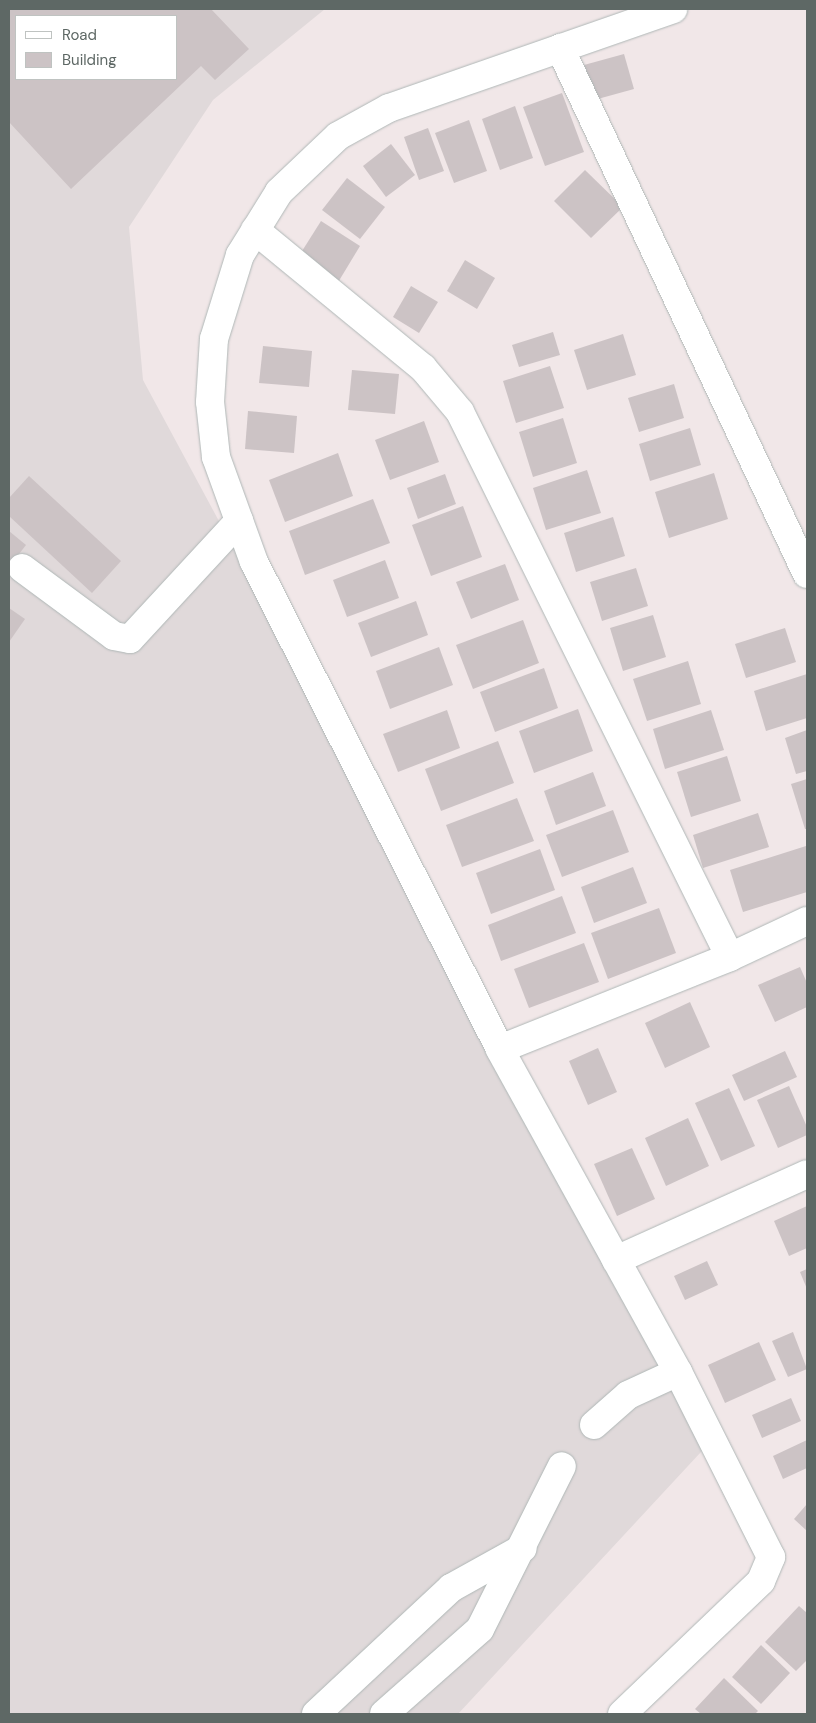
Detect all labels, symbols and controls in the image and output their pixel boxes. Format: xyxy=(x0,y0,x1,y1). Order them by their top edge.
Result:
legend xyxy=(15,15,178,80)
text: Road xyxy=(62,25,97,45)
text: Building xyxy=(62,50,117,70)

